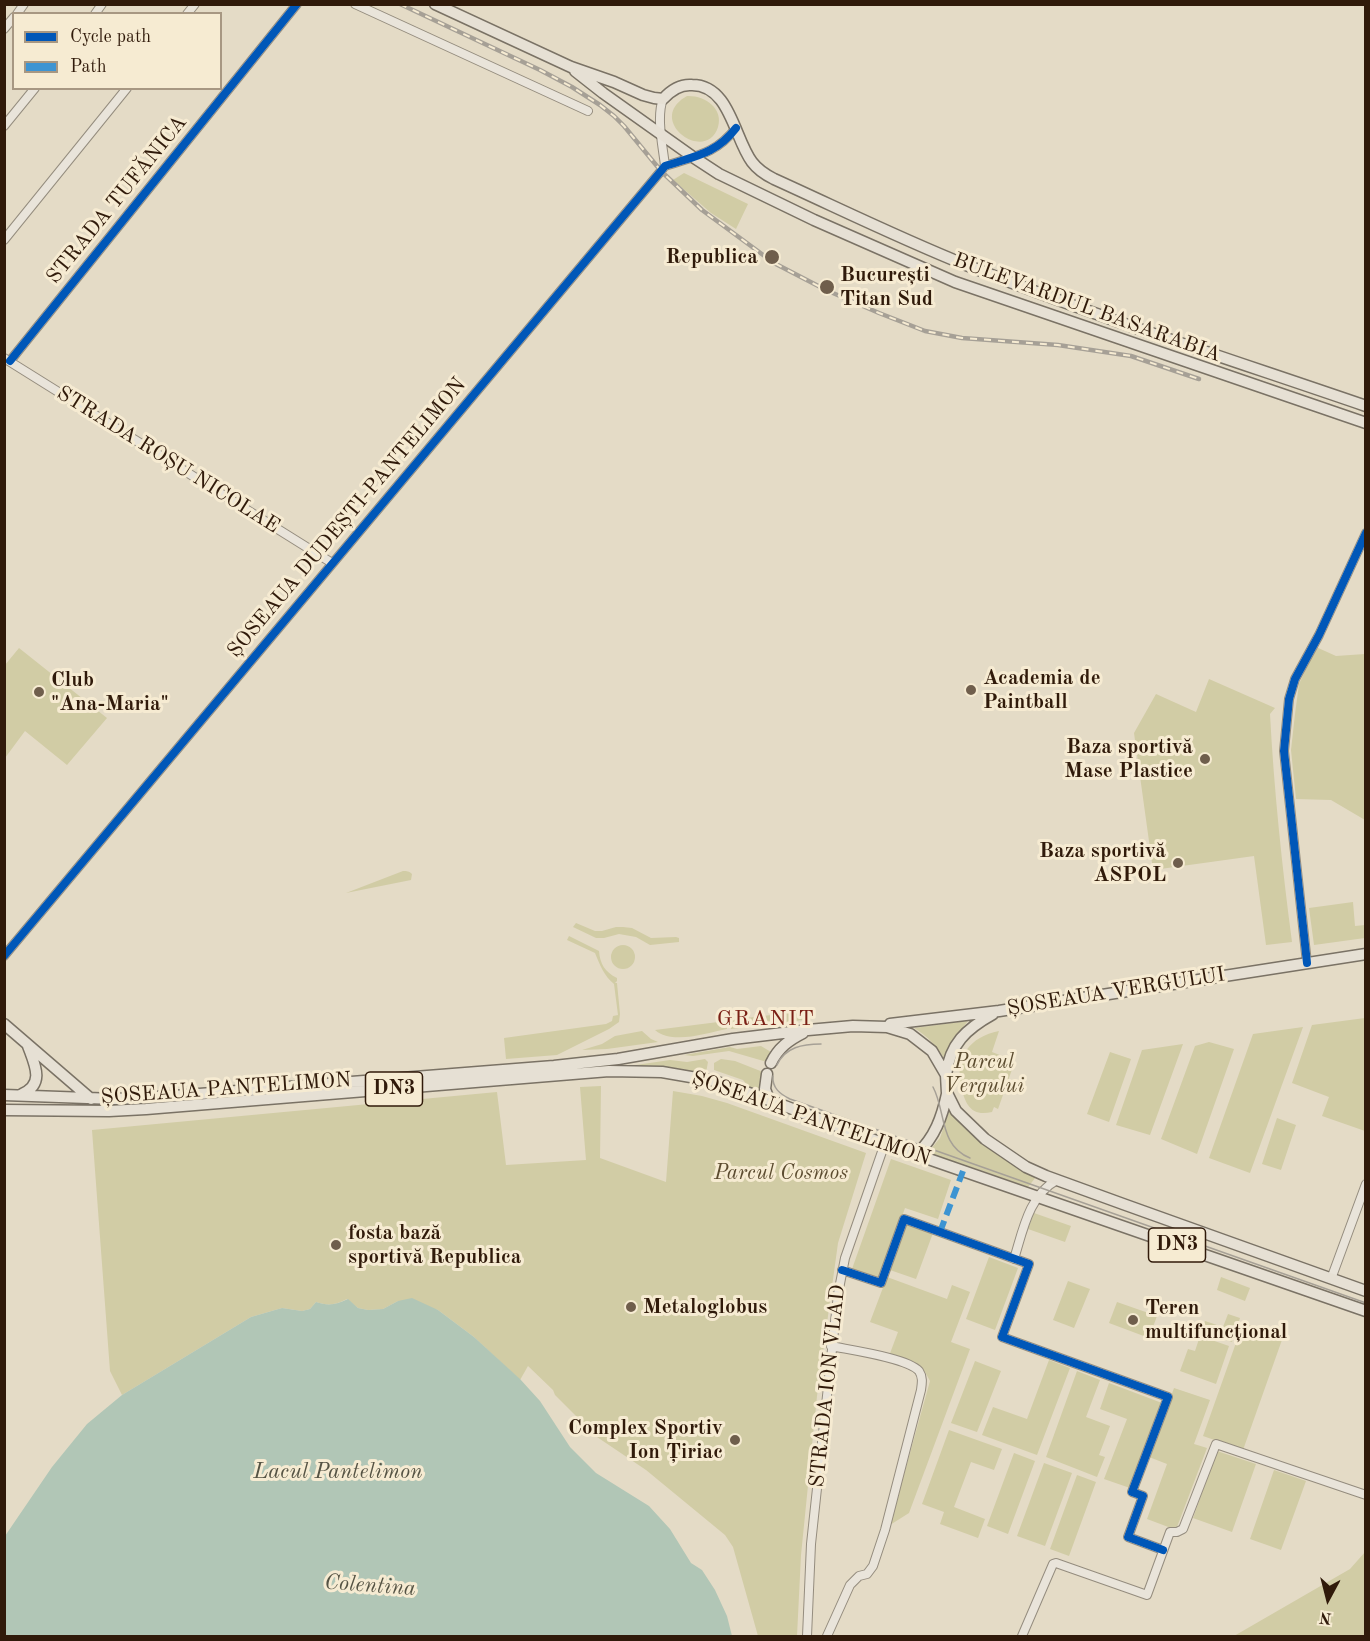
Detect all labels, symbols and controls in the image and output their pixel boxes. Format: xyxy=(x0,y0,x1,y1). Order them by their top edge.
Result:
legend xyxy=(12,12,222,90)
text: Cycle path xyxy=(70,28,151,46)
text: Path xyxy=(70,58,106,76)
street label: STRADA TUFĂNICA xyxy=(41,111,193,289)
place label: Republica xyxy=(666,244,758,270)
marker: Republica xyxy=(763,248,781,266)
street label: BULEVARDUL BASARABIA xyxy=(950,248,1224,368)
place label: București Titan Sud xyxy=(840,262,933,312)
marker: București Titan Sud xyxy=(818,278,836,296)
street label: ȘOSEAUA DUDEȘTI-PANTELIMON xyxy=(222,373,472,663)
street label: STRADA ROȘU NICOLAE xyxy=(52,381,284,539)
place label: Academia de Paintball xyxy=(983,665,1101,715)
place label: Club "Ana-Maria" xyxy=(51,667,169,717)
marker: Academia de Paintball xyxy=(964,683,978,697)
marker: Club "Ana-Maria" xyxy=(32,685,46,699)
place label: Baza sportivă Mase Plastice xyxy=(1064,734,1193,784)
marker: Baza sportivă Mase Plastice xyxy=(1198,752,1212,766)
place label: Baza sportivă ASPOL xyxy=(1039,838,1166,888)
marker: Baza sportivă ASPOL xyxy=(1171,856,1185,870)
street label: ȘOSEAUA VERGULUI xyxy=(1005,962,1227,1022)
district label: GRANIT xyxy=(717,1006,815,1032)
park label: Parcul Vergului xyxy=(944,1049,1024,1099)
street label: ȘOSEAUA PANTELIMON xyxy=(688,1066,934,1172)
street label: ȘOSEAUA PANTELIMON xyxy=(100,1068,352,1110)
road number: DN3 xyxy=(366,1072,422,1106)
park label: Parcul Cosmos xyxy=(714,1160,848,1186)
place label: fosta bază sportivă Republica xyxy=(348,1220,522,1270)
road number: DN3 xyxy=(1148,1228,1206,1262)
marker: fosta bază sportivă Republica xyxy=(329,1238,343,1252)
street label: STRADA ION VLAD xyxy=(805,1283,851,1489)
place label: Metaloglobus xyxy=(643,1294,767,1320)
place label: Teren multifuncțional xyxy=(1145,1295,1287,1345)
marker: Metaloglobus xyxy=(624,1300,638,1314)
marker: Teren multifuncțional xyxy=(1126,1313,1140,1327)
place label: Complex Sportiv Ion Țiriac xyxy=(568,1415,723,1465)
marker: Complex Sportiv Ion Țiriac xyxy=(728,1433,742,1447)
water label: Lacul Pantelimon xyxy=(253,1459,423,1485)
north arrow xyxy=(1298,1569,1358,1629)
water label: Colentina xyxy=(323,1570,417,1602)
text: N xyxy=(1319,1608,1333,1626)

